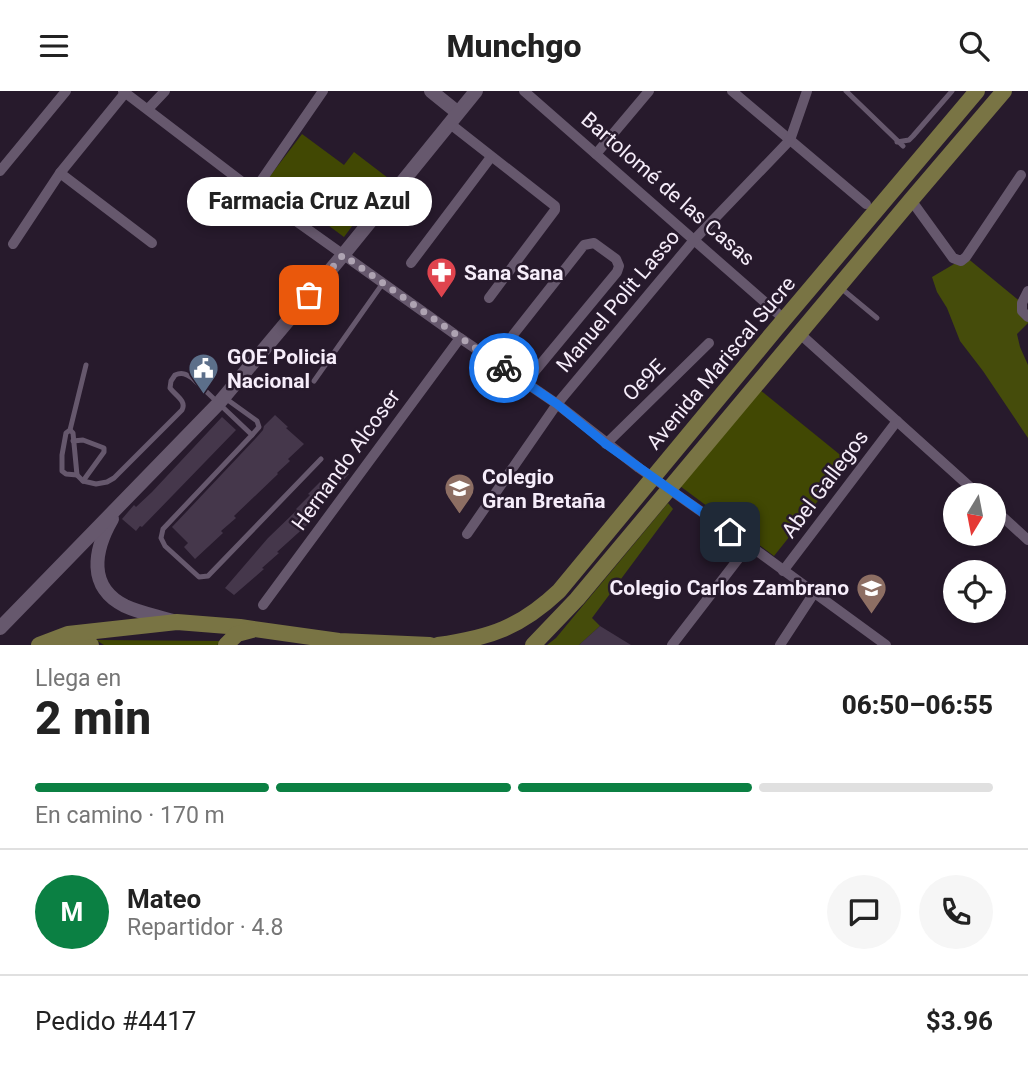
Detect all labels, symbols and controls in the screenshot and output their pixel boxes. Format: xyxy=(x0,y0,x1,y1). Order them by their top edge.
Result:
icon: menu xyxy=(35,27,73,65)
text: Munchgo xyxy=(446,27,582,65)
icon: search xyxy=(955,27,993,65)
street label: Bartolomé de las Casas xyxy=(577,107,759,271)
callout: Farmacia Cruz Azul xyxy=(187,176,432,225)
text: Farmacia Cruz Azul xyxy=(208,188,411,215)
street label: Manuel Polit Lasso xyxy=(552,225,684,377)
pharmacy icon: Sana Sana xyxy=(424,256,458,300)
place label: Sana Sana xyxy=(464,261,564,285)
pin xyxy=(279,265,339,325)
street label: Avenida Mariscal Sucre xyxy=(642,272,800,454)
icon: bag xyxy=(290,276,328,314)
courier xyxy=(469,333,539,403)
place label: GOE Policia Nacional xyxy=(227,345,337,393)
icon: bike xyxy=(485,349,523,387)
public building icon: GOE Policia Nacional xyxy=(187,352,221,396)
street label: Oe9E xyxy=(618,354,670,406)
street label: Hernando Alcoser xyxy=(287,385,405,535)
street label: Abel Gallegos xyxy=(777,425,873,543)
place label: Colegio Gran Bretaña xyxy=(482,465,606,513)
school or university icon: Colegio Gran Bretaña xyxy=(442,472,476,516)
north arrow xyxy=(943,483,1006,546)
map controls xyxy=(943,483,1006,623)
pin xyxy=(700,502,760,562)
icon: home xyxy=(711,513,749,551)
button: locate xyxy=(943,560,1006,623)
school or university icon: Colegio Carlos Zambrano xyxy=(855,571,889,615)
place label: Colegio Carlos Zambrano xyxy=(610,576,849,600)
text: Llega en xyxy=(35,665,121,692)
text: 06:50–06:55 xyxy=(842,690,993,720)
text: 2 min xyxy=(35,691,151,745)
text: En camino · 170 m xyxy=(35,802,225,829)
button: chat xyxy=(827,875,901,949)
button: phone xyxy=(919,875,993,949)
text: Mateo xyxy=(127,884,201,914)
text: M xyxy=(61,897,83,927)
text: Repartidor · 4.8 xyxy=(127,914,284,941)
text: Pedido #4417 xyxy=(35,1006,196,1036)
text: $3.96 xyxy=(926,1006,993,1036)

